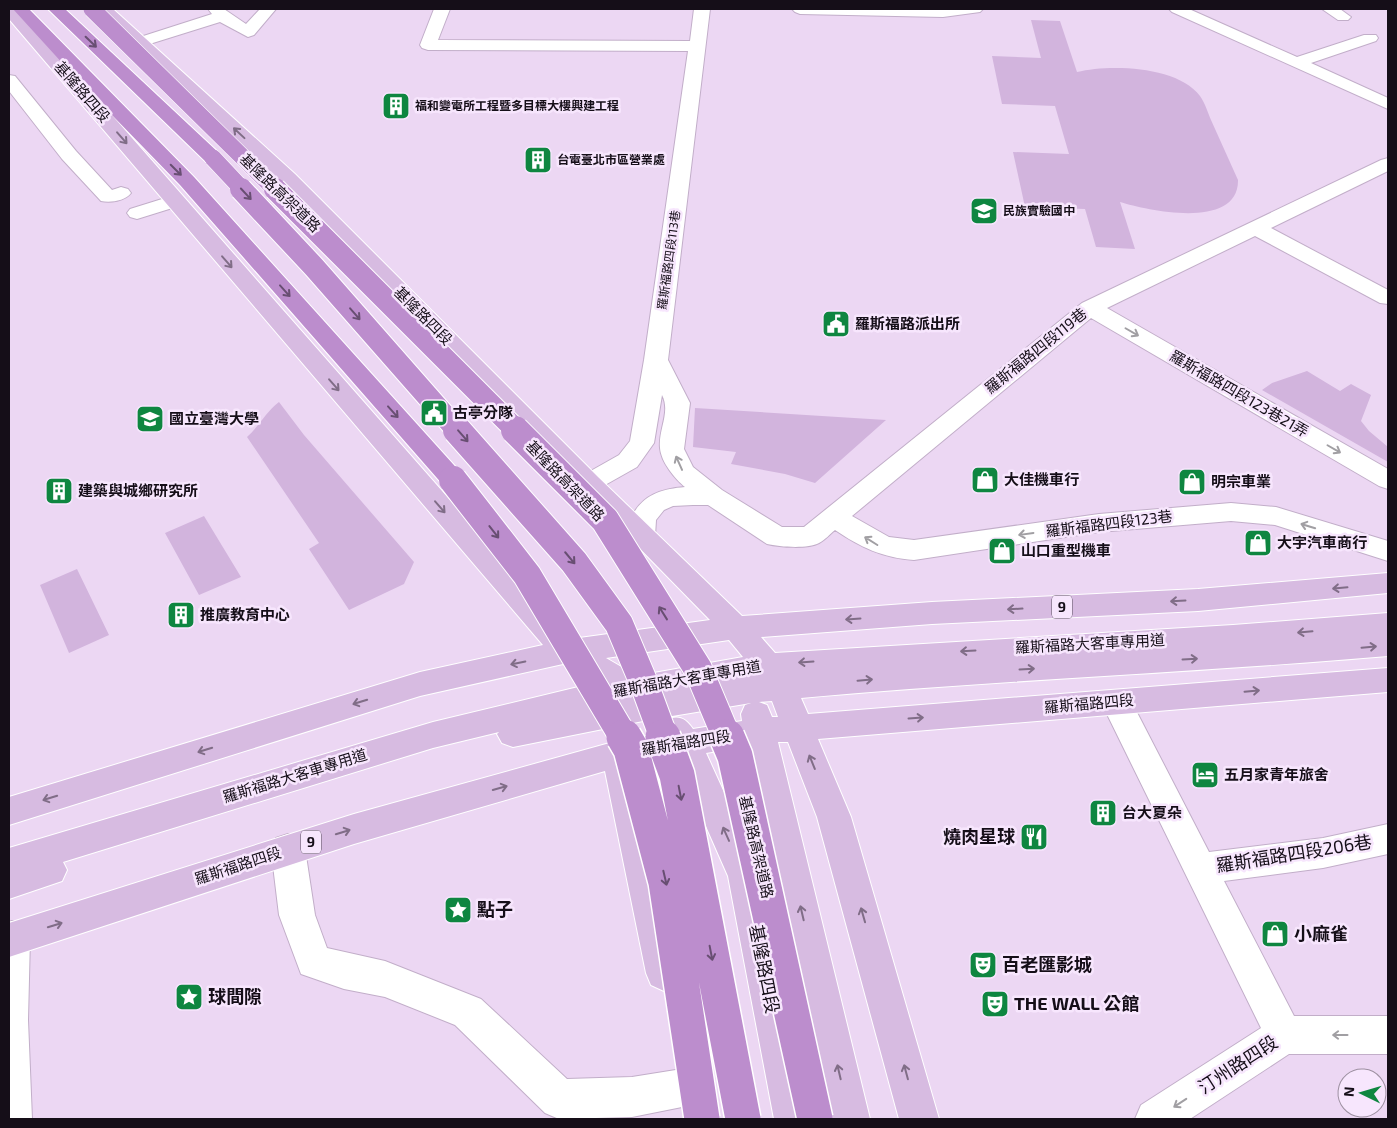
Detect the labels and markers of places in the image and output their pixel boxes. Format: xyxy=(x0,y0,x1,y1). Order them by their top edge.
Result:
building icon: 福和變電所工程暨多目標大樓興建工程 xyxy=(381,91,411,121)
place label: 福和變電所工程暨多目標大樓興建工程 xyxy=(415,98,619,112)
building icon: 台電臺北市區營業處 xyxy=(523,145,553,175)
place label: 台電臺北市區營業處 xyxy=(557,152,665,166)
school or university icon: 民族實驗國中 xyxy=(969,196,999,226)
place label: 民族實驗國中 xyxy=(1003,203,1075,217)
public building icon: 羅斯福路派出所 xyxy=(821,309,851,339)
place label: 羅斯福路派出所 xyxy=(855,314,960,332)
public building icon: 古亭分隊 xyxy=(419,398,449,428)
place label: 古亭分隊 xyxy=(453,403,513,421)
school or university icon: 國立臺灣大學 xyxy=(135,404,165,434)
place label: 國立臺灣大學 xyxy=(169,409,259,427)
shop icon: 大佳機車行 xyxy=(970,465,1000,495)
shop icon: 明宗車業 xyxy=(1177,467,1207,497)
place label: 大佳機車行 xyxy=(1004,470,1079,488)
place label: 明宗車業 xyxy=(1211,472,1271,490)
building icon: 建築與城鄉研究所 xyxy=(44,476,74,506)
place label: 建築與城鄉研究所 xyxy=(78,481,198,499)
shop icon: 大宇汽車商行 xyxy=(1243,528,1273,558)
place label: 大宇汽車商行 xyxy=(1277,533,1367,551)
shop icon: 山口重型機車 xyxy=(987,536,1017,566)
place label: 山口重型機車 xyxy=(1021,541,1111,559)
building icon: 推廣教育中心 xyxy=(166,600,196,630)
place label: 推廣教育中心 xyxy=(200,605,290,623)
hotel icon: 五月家青年旅舍 xyxy=(1190,760,1220,790)
place label: 五月家青年旅舍 xyxy=(1224,765,1329,783)
building icon: 台大夏朵 xyxy=(1088,798,1118,828)
place label: 台大夏朵 xyxy=(1122,803,1182,821)
restaurant icon: 燒肉星球 xyxy=(1019,822,1049,852)
place label: 燒肉星球 xyxy=(943,825,1015,847)
place icon: 點子 xyxy=(443,895,473,925)
place label: 點子 xyxy=(477,898,513,920)
shop icon: 小麻雀 xyxy=(1260,919,1290,949)
place label: 小麻雀 xyxy=(1294,922,1348,944)
theatre icon: 百老匯影城 xyxy=(968,950,998,980)
place label: 百老匯影城 xyxy=(1002,953,1092,975)
place icon: 球間隙 xyxy=(174,982,204,1012)
place label: 球間隙 xyxy=(208,985,262,1007)
theatre icon: THE WALL 公館 xyxy=(980,989,1010,1019)
place label: THE WALL 公館 xyxy=(1014,992,1139,1014)

